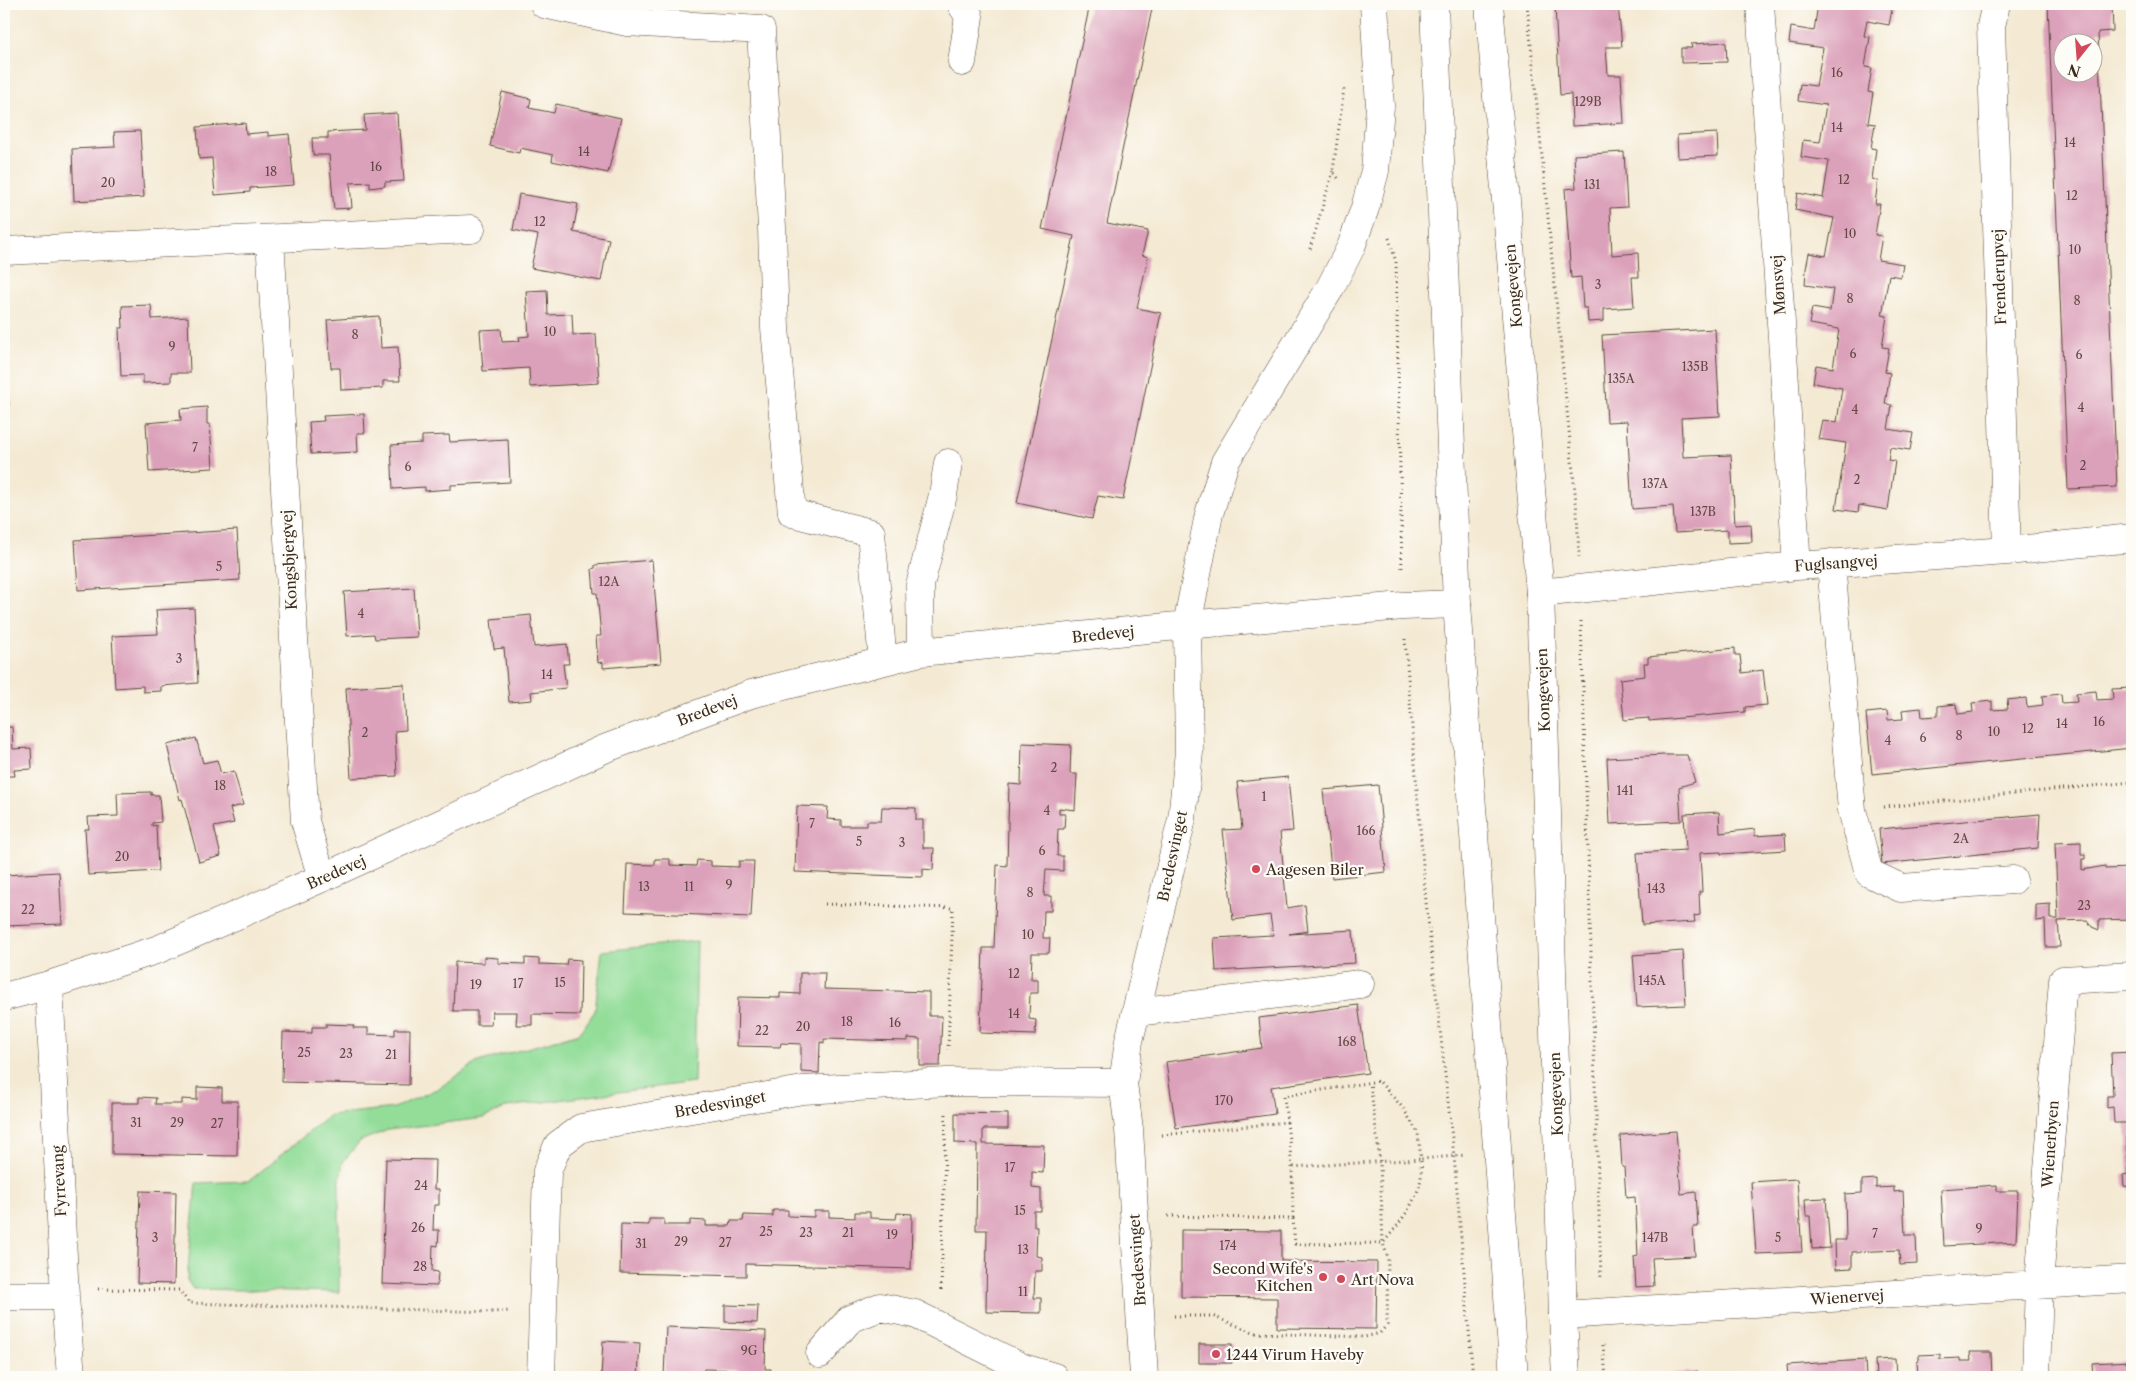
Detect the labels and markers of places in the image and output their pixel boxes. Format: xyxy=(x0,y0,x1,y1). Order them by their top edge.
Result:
place label: Aagesen Biler xyxy=(1265,860,1364,879)
marker: Aagesen Biler xyxy=(1250,863,1262,875)
place label: Second Wife's Kitchen xyxy=(1213,1259,1314,1295)
place label: Art Nova xyxy=(1350,1270,1414,1289)
marker: Second Wife's Kitchen xyxy=(1317,1271,1329,1283)
marker: Art Nova xyxy=(1335,1273,1347,1285)
place label: 1244 Virum Haveby xyxy=(1226,1345,1365,1364)
marker: 1244 Virum Haveby xyxy=(1210,1348,1222,1360)

